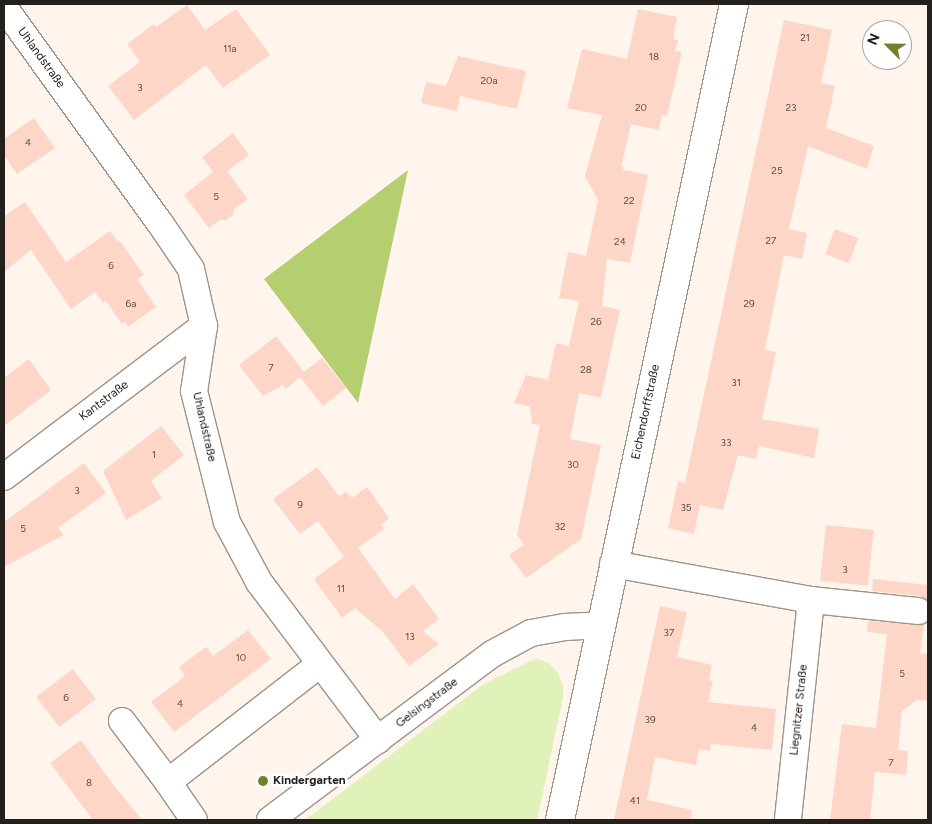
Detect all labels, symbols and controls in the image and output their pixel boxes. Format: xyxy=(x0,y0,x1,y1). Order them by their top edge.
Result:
north arrow xyxy=(862,20,912,70)
street label: Uhlandstraße xyxy=(14,25,68,91)
text: N xyxy=(864,31,884,48)
house number: 21 xyxy=(800,32,810,44)
house number: 11a xyxy=(223,43,237,55)
house number: 18 xyxy=(649,51,659,63)
house number: 20a xyxy=(480,75,498,87)
house number: 3 xyxy=(137,82,143,94)
house number: 20 xyxy=(635,102,647,114)
house number: 23 xyxy=(785,102,797,114)
house number: 4 xyxy=(25,137,31,149)
house number: 25 xyxy=(771,165,783,177)
house number: 5 xyxy=(213,191,219,203)
house number: 22 xyxy=(623,195,635,207)
house number: 27 xyxy=(766,235,776,247)
house number: 24 xyxy=(614,236,626,248)
house number: 6 xyxy=(108,260,114,272)
house number: 6a xyxy=(126,298,136,310)
house number: 29 xyxy=(743,298,755,310)
house number: 26 xyxy=(590,316,602,328)
house number: 7 xyxy=(268,362,274,374)
street label: Eichendorffstraße xyxy=(629,363,663,461)
house number: 28 xyxy=(580,364,592,376)
house number: 31 xyxy=(731,377,741,389)
street label: Kantstraße xyxy=(76,378,132,424)
street label: Uhlandstraße xyxy=(189,391,219,463)
house number: 33 xyxy=(721,437,731,449)
house number: 1 xyxy=(152,449,156,461)
house number: 30 xyxy=(567,459,579,471)
house number: 3 xyxy=(74,485,80,497)
house number: 9 xyxy=(297,499,303,511)
house number: 35 xyxy=(680,502,692,514)
house number: 32 xyxy=(554,521,566,533)
house number: 5 xyxy=(20,523,26,535)
house number: 3 xyxy=(842,564,848,576)
house number: 11 xyxy=(337,583,345,595)
house number: 37 xyxy=(664,627,674,639)
house number: 13 xyxy=(405,631,415,643)
house number: 10 xyxy=(236,652,246,664)
street label: Liegnitzer Straße xyxy=(787,664,811,756)
house number: 5 xyxy=(899,668,905,680)
street label: Gelsingstraße xyxy=(393,675,461,731)
house number: 6 xyxy=(63,692,69,704)
house number: 4 xyxy=(177,698,183,710)
house number: 39 xyxy=(644,714,656,726)
house number: 4 xyxy=(751,722,757,734)
house number: 7 xyxy=(888,757,894,769)
place label: Kindergarten xyxy=(273,774,346,788)
marker: Kindergarten xyxy=(257,775,269,787)
house number: 8 xyxy=(86,777,92,789)
house number: 41 xyxy=(630,795,640,807)

